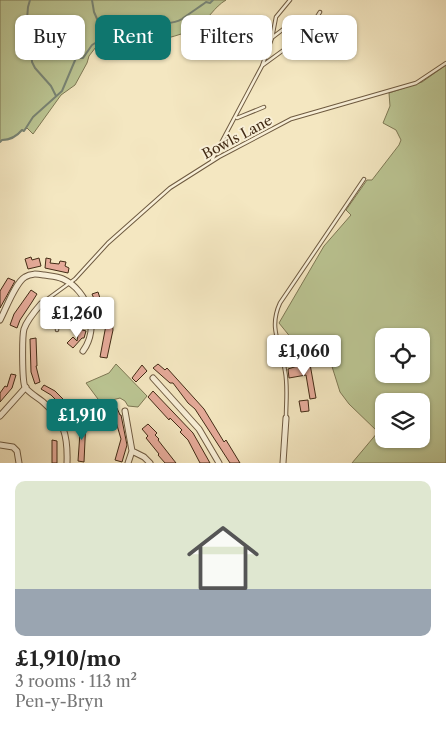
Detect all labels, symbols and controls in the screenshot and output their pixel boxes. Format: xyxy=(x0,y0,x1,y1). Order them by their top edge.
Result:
chip: Buy xyxy=(15,15,85,60)
chip: Rent xyxy=(95,15,171,60)
chip: Filters xyxy=(181,15,272,60)
chip: New xyxy=(282,15,357,60)
street label: Bowls Lane xyxy=(199,111,275,163)
pin: £1,260 xyxy=(36,296,118,339)
text: £1,260 xyxy=(51,303,103,323)
map controls xyxy=(375,328,430,448)
button: locate xyxy=(375,328,430,383)
pin: £1,060 xyxy=(263,334,345,377)
text: £1,060 xyxy=(278,341,330,361)
button: layers xyxy=(375,393,430,448)
pin: £1,910 xyxy=(41,398,123,441)
text: £1,910 xyxy=(58,405,106,425)
icon: home xyxy=(178,513,268,603)
text: £1,910/mo xyxy=(15,646,121,671)
text: 3 rooms · 113 m² xyxy=(15,671,137,691)
text: Pen-y-Bryn xyxy=(15,691,103,711)

